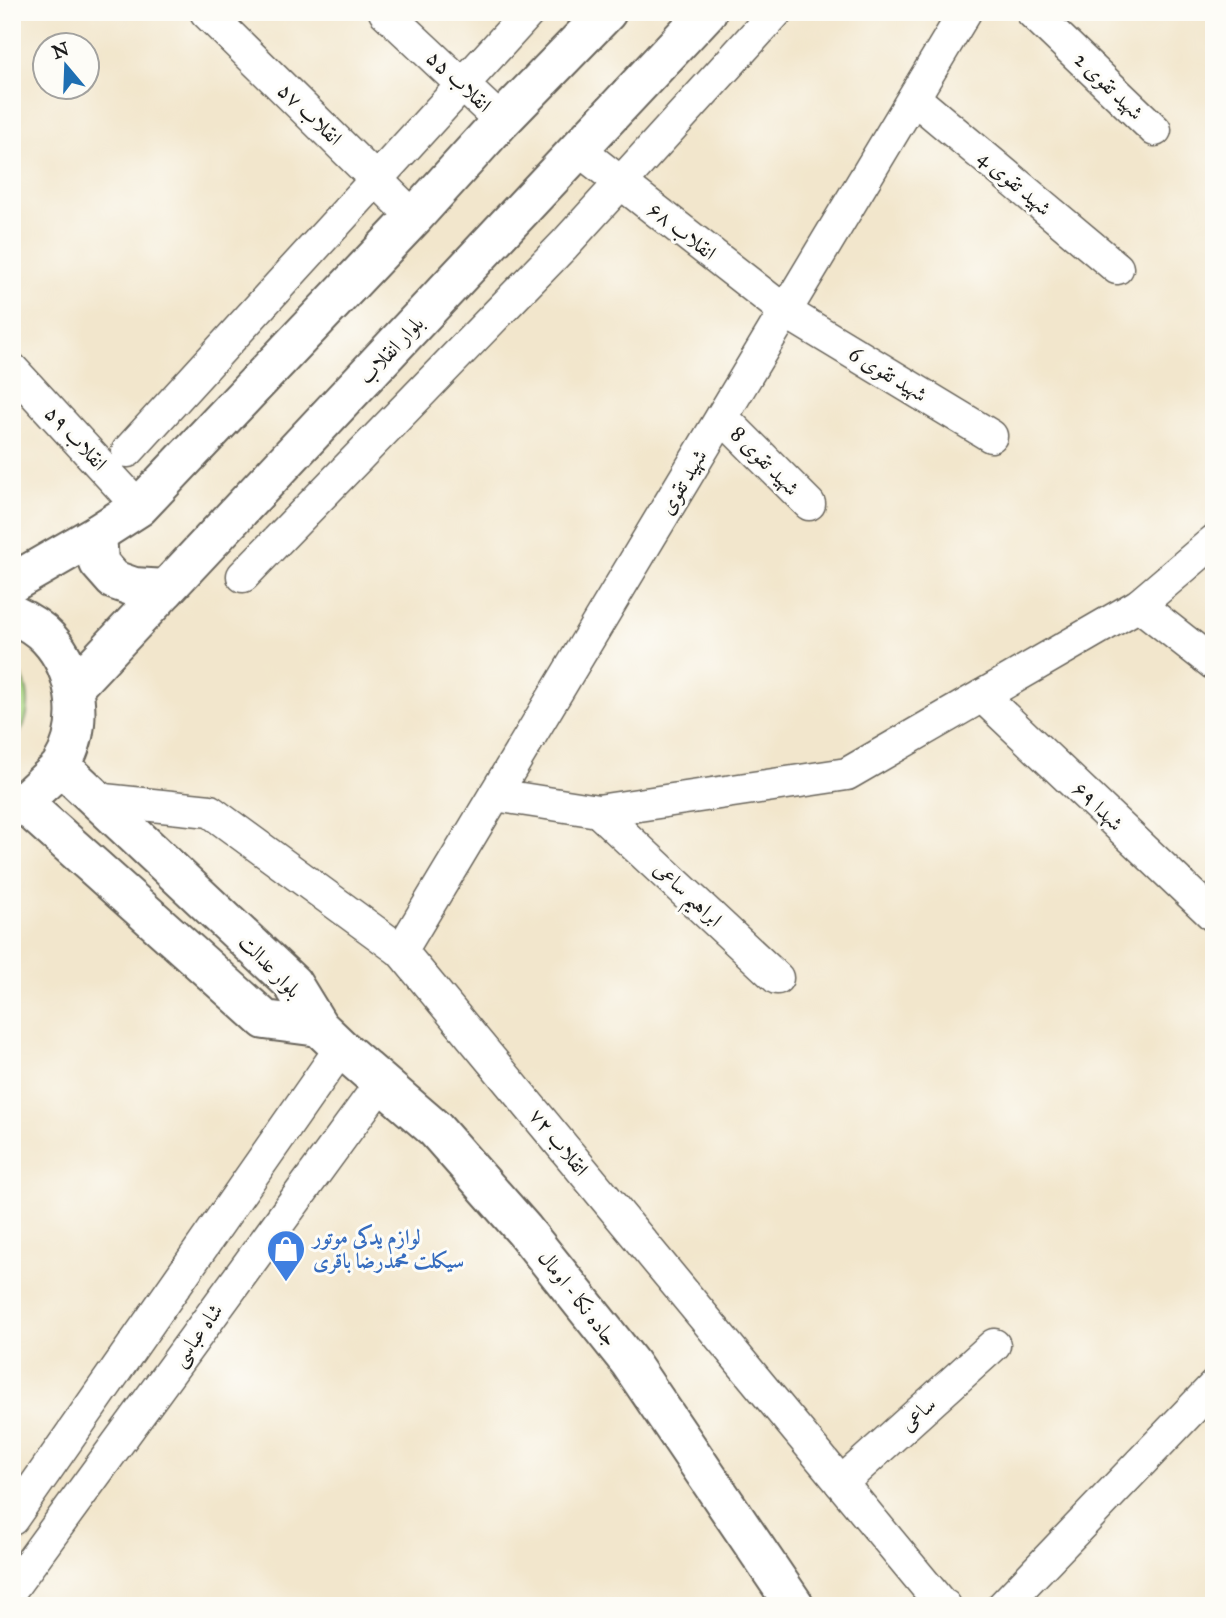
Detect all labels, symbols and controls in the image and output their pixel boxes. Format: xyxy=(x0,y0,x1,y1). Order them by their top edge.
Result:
north arrow xyxy=(32,32,102,102)
text: N xyxy=(49,37,72,64)
street label: انقلاب ۵۵ xyxy=(421,44,497,118)
street label: شهید تقوی 2 xyxy=(1068,47,1149,126)
street label: انقلاب ۵۷ xyxy=(272,77,348,151)
street label: شهید تقوی 4 xyxy=(972,145,1057,222)
street label: انقلاب ۶۸ xyxy=(643,196,721,266)
street label: بلوار انقلاب xyxy=(353,310,429,390)
street label: شهید تقوی 6 xyxy=(844,340,932,408)
street label: انقلاب ۵۹ xyxy=(39,400,113,476)
street label: شهید تقوی 8 xyxy=(724,421,805,502)
street label: شهید تقوی xyxy=(653,445,713,520)
street label: شهدا ۶۹ xyxy=(1067,776,1129,837)
street label: ابراهیم ساعی xyxy=(643,856,728,938)
street label: بلوار عدالت xyxy=(233,929,307,1003)
street label: اتقلاب ۷۲ xyxy=(524,1103,594,1181)
place label: لوازم یدکی موتور سیکلت محمدرضا باقری xyxy=(311,1224,464,1275)
shop icon: لوازم یدکی موتور سیکلت محمدرضا باقری xyxy=(265,1228,307,1283)
street label: جاده نکا - اومال xyxy=(532,1245,624,1351)
street label: شاه عباسی xyxy=(165,1298,230,1373)
street label: ساعی xyxy=(895,1391,941,1437)

